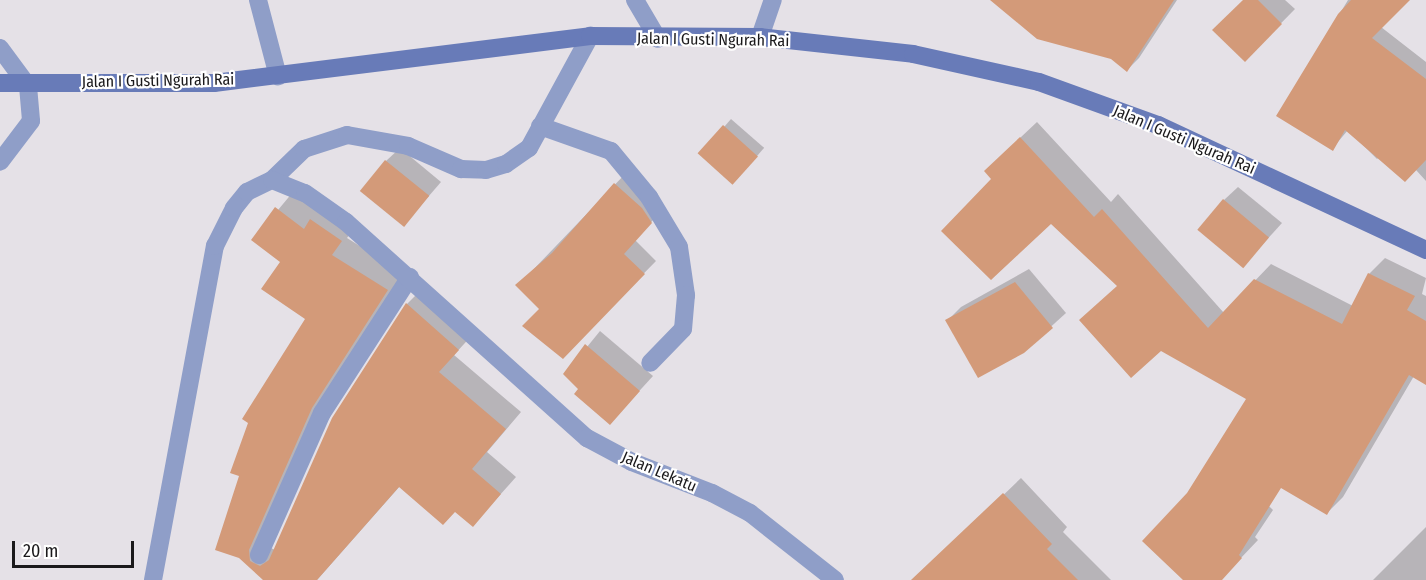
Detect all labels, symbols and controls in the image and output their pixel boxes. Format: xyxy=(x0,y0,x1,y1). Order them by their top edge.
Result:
street label: Jalan I Gusti Ngurah Rai xyxy=(637,29,789,51)
street label: Jalan I Gusti Ngurah Rai xyxy=(82,70,234,92)
street label: Jalan I Gusti Ngurah Rai xyxy=(1110,101,1258,179)
street label: Jalan Lekatu xyxy=(619,448,699,496)
scale bar xyxy=(15,529,136,567)
text: 20 m xyxy=(23,540,58,562)

